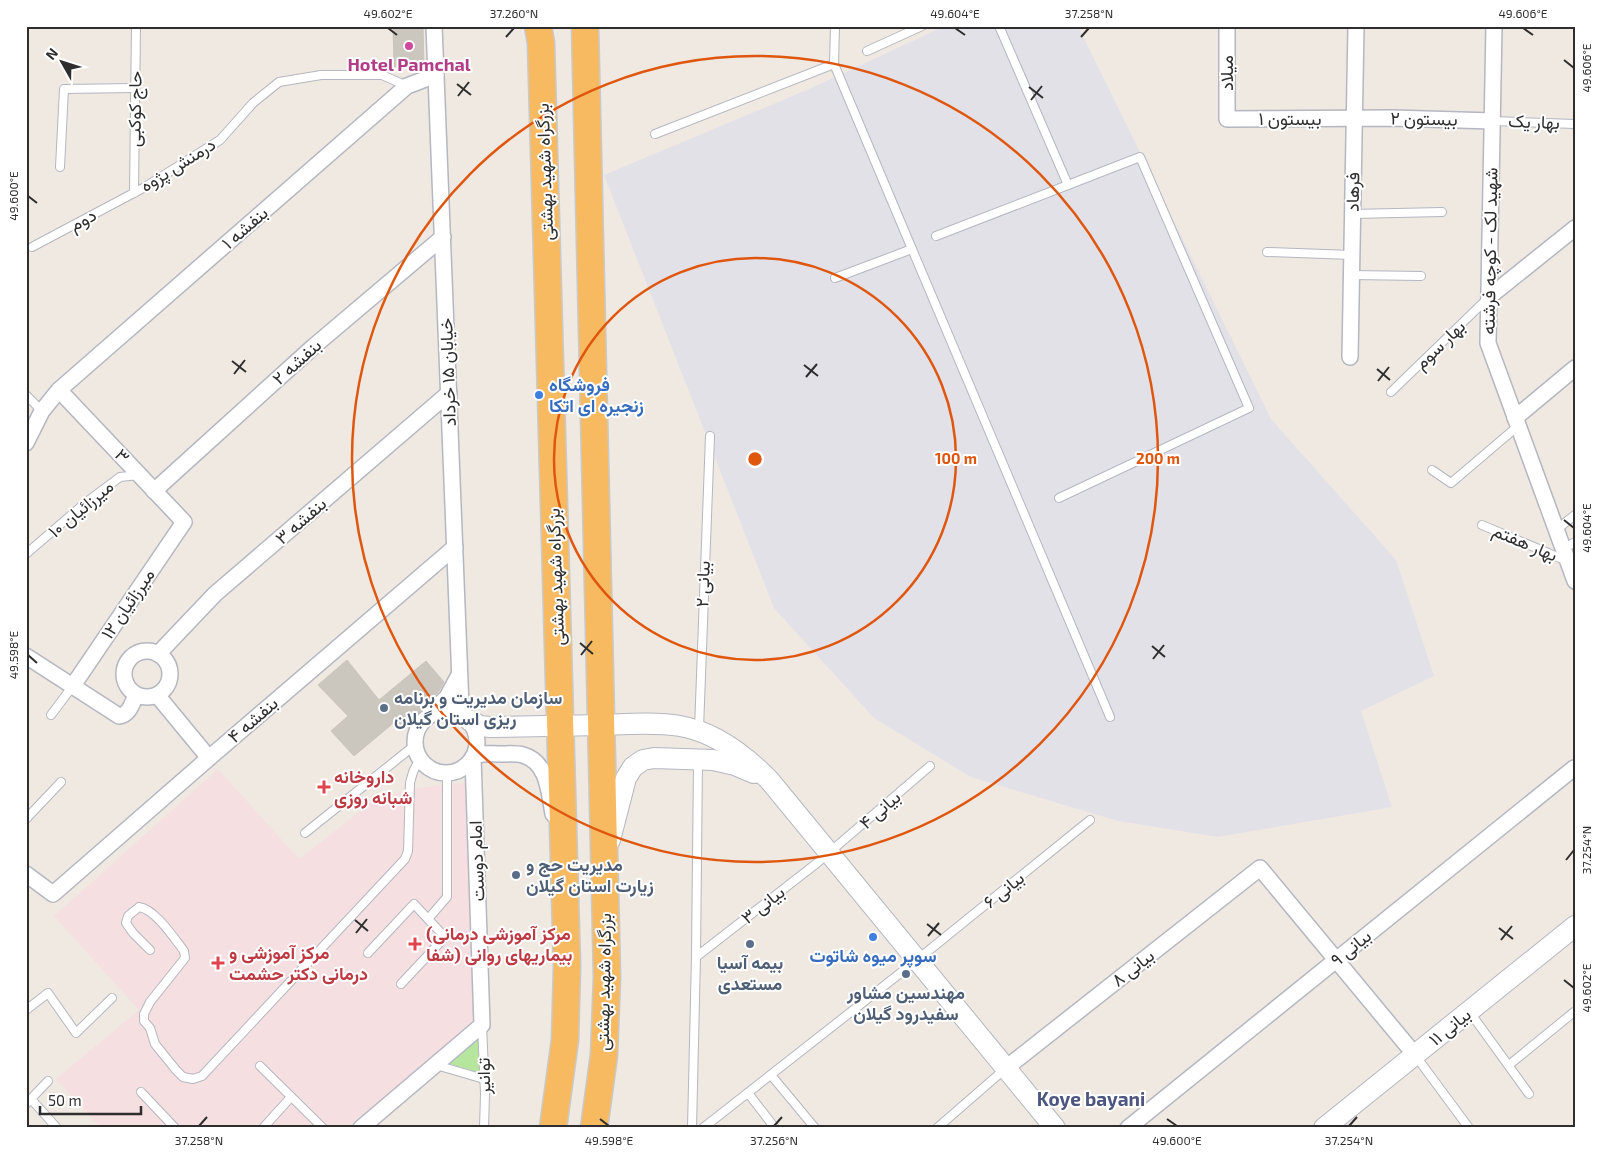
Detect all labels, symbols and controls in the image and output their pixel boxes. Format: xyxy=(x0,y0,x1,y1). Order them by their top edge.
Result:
text: 49.602°E xyxy=(364,6,413,20)
text: 37.260°N xyxy=(490,6,538,20)
text: 49.604°E xyxy=(930,6,980,20)
text: 37.258°N xyxy=(1065,6,1113,20)
text: 49.606°E xyxy=(1498,6,1548,20)
north arrow xyxy=(38,38,88,88)
marker: Hotel Pamchal xyxy=(403,40,415,52)
text: 49.606°E xyxy=(1579,43,1593,93)
text: N xyxy=(42,44,61,63)
place label: Hotel Pamchal xyxy=(347,53,471,75)
street label: میلاد xyxy=(1215,55,1237,91)
street label: حاج کوکبی xyxy=(122,71,148,147)
street label: بزرگراه شهید بهشتی xyxy=(531,103,558,241)
street label: بیستون ۲ xyxy=(1390,106,1458,131)
street label: بیستون ۱ xyxy=(1259,107,1321,130)
street label: بهار یک xyxy=(1508,109,1560,134)
street label: درمنش پژوه xyxy=(136,132,220,198)
street label: شهید لک - کوچه فرشته xyxy=(1477,167,1503,335)
text: 49.600°E xyxy=(6,171,20,221)
street label: فرهاد xyxy=(1341,172,1364,212)
street label: بنفشه ۱ xyxy=(217,201,272,253)
street label: دوم xyxy=(65,203,101,237)
street label: بهار سوم xyxy=(1409,315,1471,375)
street label: خیابان ۱۵ خرداد xyxy=(434,317,461,427)
street label: بنفشه ۲ xyxy=(267,334,325,389)
place label: فروشگاه زنجیره ای اتکا xyxy=(549,373,644,417)
marker: فروشگاه زنجیره ای اتکا xyxy=(533,389,545,401)
street label: ۳ xyxy=(111,443,135,467)
text: 100 m xyxy=(935,449,977,467)
text: 200 m xyxy=(1136,449,1180,467)
centre of rings xyxy=(746,450,764,468)
street label: میرزائیان ۱۰ xyxy=(43,475,118,543)
street label: بنفشه ۳ xyxy=(270,492,330,548)
text: 49.604°E xyxy=(1579,503,1593,553)
street label: بزرگراه شهید بهشتی xyxy=(542,508,569,646)
street label: بهار هفتم xyxy=(1489,519,1561,567)
street label: بیانی ۲ xyxy=(690,560,715,608)
street label: میرزائیان ۱۲ xyxy=(96,564,160,643)
text: 49.598°E xyxy=(6,630,20,679)
place label: سازمان مدیریت و برنامه ریزی استان گیلان xyxy=(394,686,562,730)
street label: بنفشه ۴ xyxy=(223,692,282,747)
marker: سازمان مدیریت و برنامه ریزی استان گیلان xyxy=(378,702,390,714)
place label: داروخانه شبانه روزی xyxy=(334,765,412,809)
marker: داروخانه شبانه روزی xyxy=(318,781,330,793)
street label: بیانی ۴ xyxy=(854,785,905,834)
street label: امام دوست xyxy=(464,820,490,902)
text: 37.254°N xyxy=(1579,826,1593,874)
place label: مدیریت حج و زیارت استان گیلان xyxy=(526,853,654,897)
street label: بیانی ۶ xyxy=(979,866,1029,913)
marker: مدیریت حج و زیارت استان گیلان xyxy=(510,869,522,881)
street label: بیانی ۳ xyxy=(736,880,789,929)
street label: بزرگراه شهید بهشتی xyxy=(591,913,616,1051)
place label: (مرکز آموزشی درمانی بیماریهای روانی (شفا xyxy=(426,922,573,966)
street label: بیانی ۹ xyxy=(1326,924,1376,971)
marker: سوپر میوه شاتوت xyxy=(867,931,879,943)
marker: (مرکز آموزشی درمانی بیماریهای روانی (شفا xyxy=(408,937,422,951)
marker: بیمه آسیا مستعدی xyxy=(744,938,756,950)
place label: مرکز آموزشی و ‌درمانی دکتر حشمت xyxy=(229,941,368,985)
place label: سوپر میوه شاتوت xyxy=(809,944,937,968)
street label: بیانی ۸ xyxy=(1107,944,1159,991)
place label: بیمه آسیا مستعدی xyxy=(717,951,783,995)
marker: مرکز آموزشی و ‌درمانی دکتر حشمت xyxy=(211,956,225,970)
text: 49.602°E xyxy=(1579,963,1593,1012)
marker: مهندسین مشاور سفیدرود گیلان xyxy=(900,968,912,980)
place label: مهندسین مشاور سفیدرود گیلان xyxy=(846,981,965,1025)
street label: بیانی ۱۱ xyxy=(1424,1003,1475,1051)
street label: توانیر xyxy=(472,1057,495,1096)
scale bar xyxy=(40,1084,141,1116)
district label: Koye bayani xyxy=(1037,1087,1145,1111)
text: 50 m xyxy=(48,1091,82,1109)
text: 37.258°N xyxy=(175,1133,223,1147)
text: 49.598°E xyxy=(585,1133,634,1147)
text: 37.256°N xyxy=(750,1133,798,1147)
text: 49.600°E xyxy=(1152,1133,1202,1147)
text: 37.254°N xyxy=(1325,1133,1373,1147)

